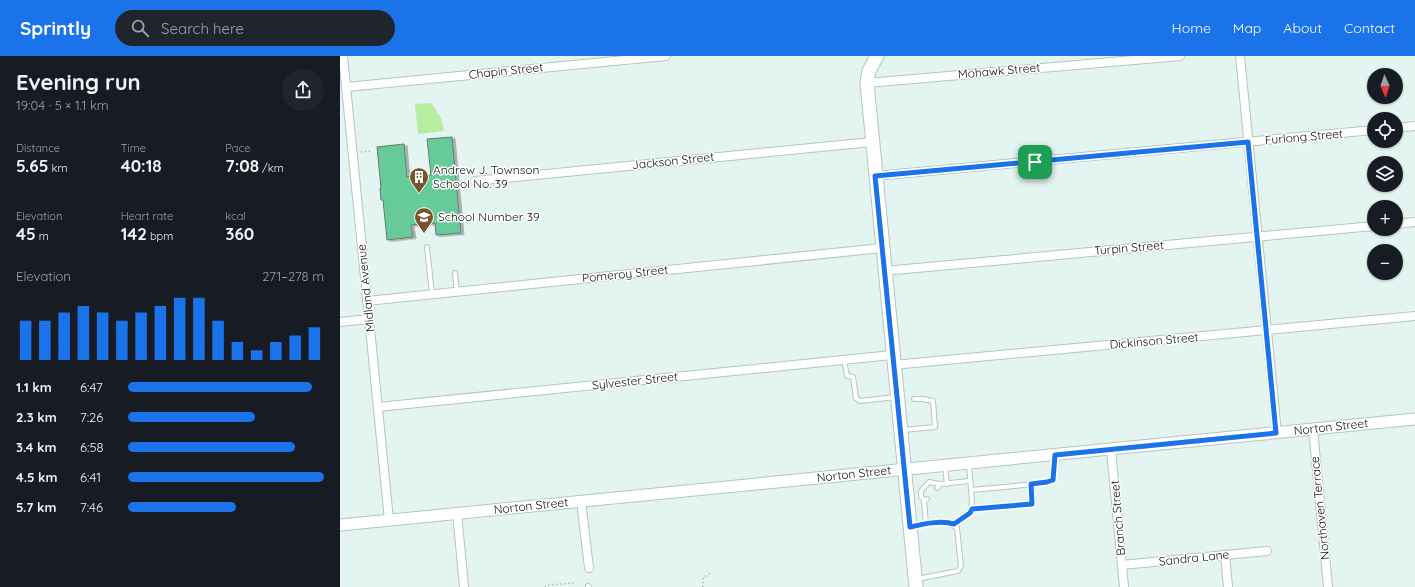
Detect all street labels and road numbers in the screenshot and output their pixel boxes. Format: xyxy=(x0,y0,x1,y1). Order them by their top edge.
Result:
street label: Chapin Street xyxy=(468,59,544,82)
street label: Mohawk Street xyxy=(957,59,1041,82)
street label: Furlong Street xyxy=(1264,126,1344,147)
street label: Jackson Street xyxy=(631,149,715,172)
street label: Turpin Street xyxy=(1093,237,1165,258)
street label: Midland Avenue xyxy=(353,243,378,333)
street label: Pomeroy Street xyxy=(581,262,669,285)
street label: Dickinson Street xyxy=(1109,329,1199,352)
street label: Sylvester Street xyxy=(591,369,679,392)
street label: Norton Street xyxy=(1293,415,1369,438)
street label: Northaven Terrace xyxy=(1307,455,1332,560)
street label: Norton Street xyxy=(816,462,892,485)
street label: Branch Street xyxy=(1107,480,1128,556)
street label: Norton Street xyxy=(493,494,569,517)
street label: Sandra Lane xyxy=(1158,546,1230,569)

